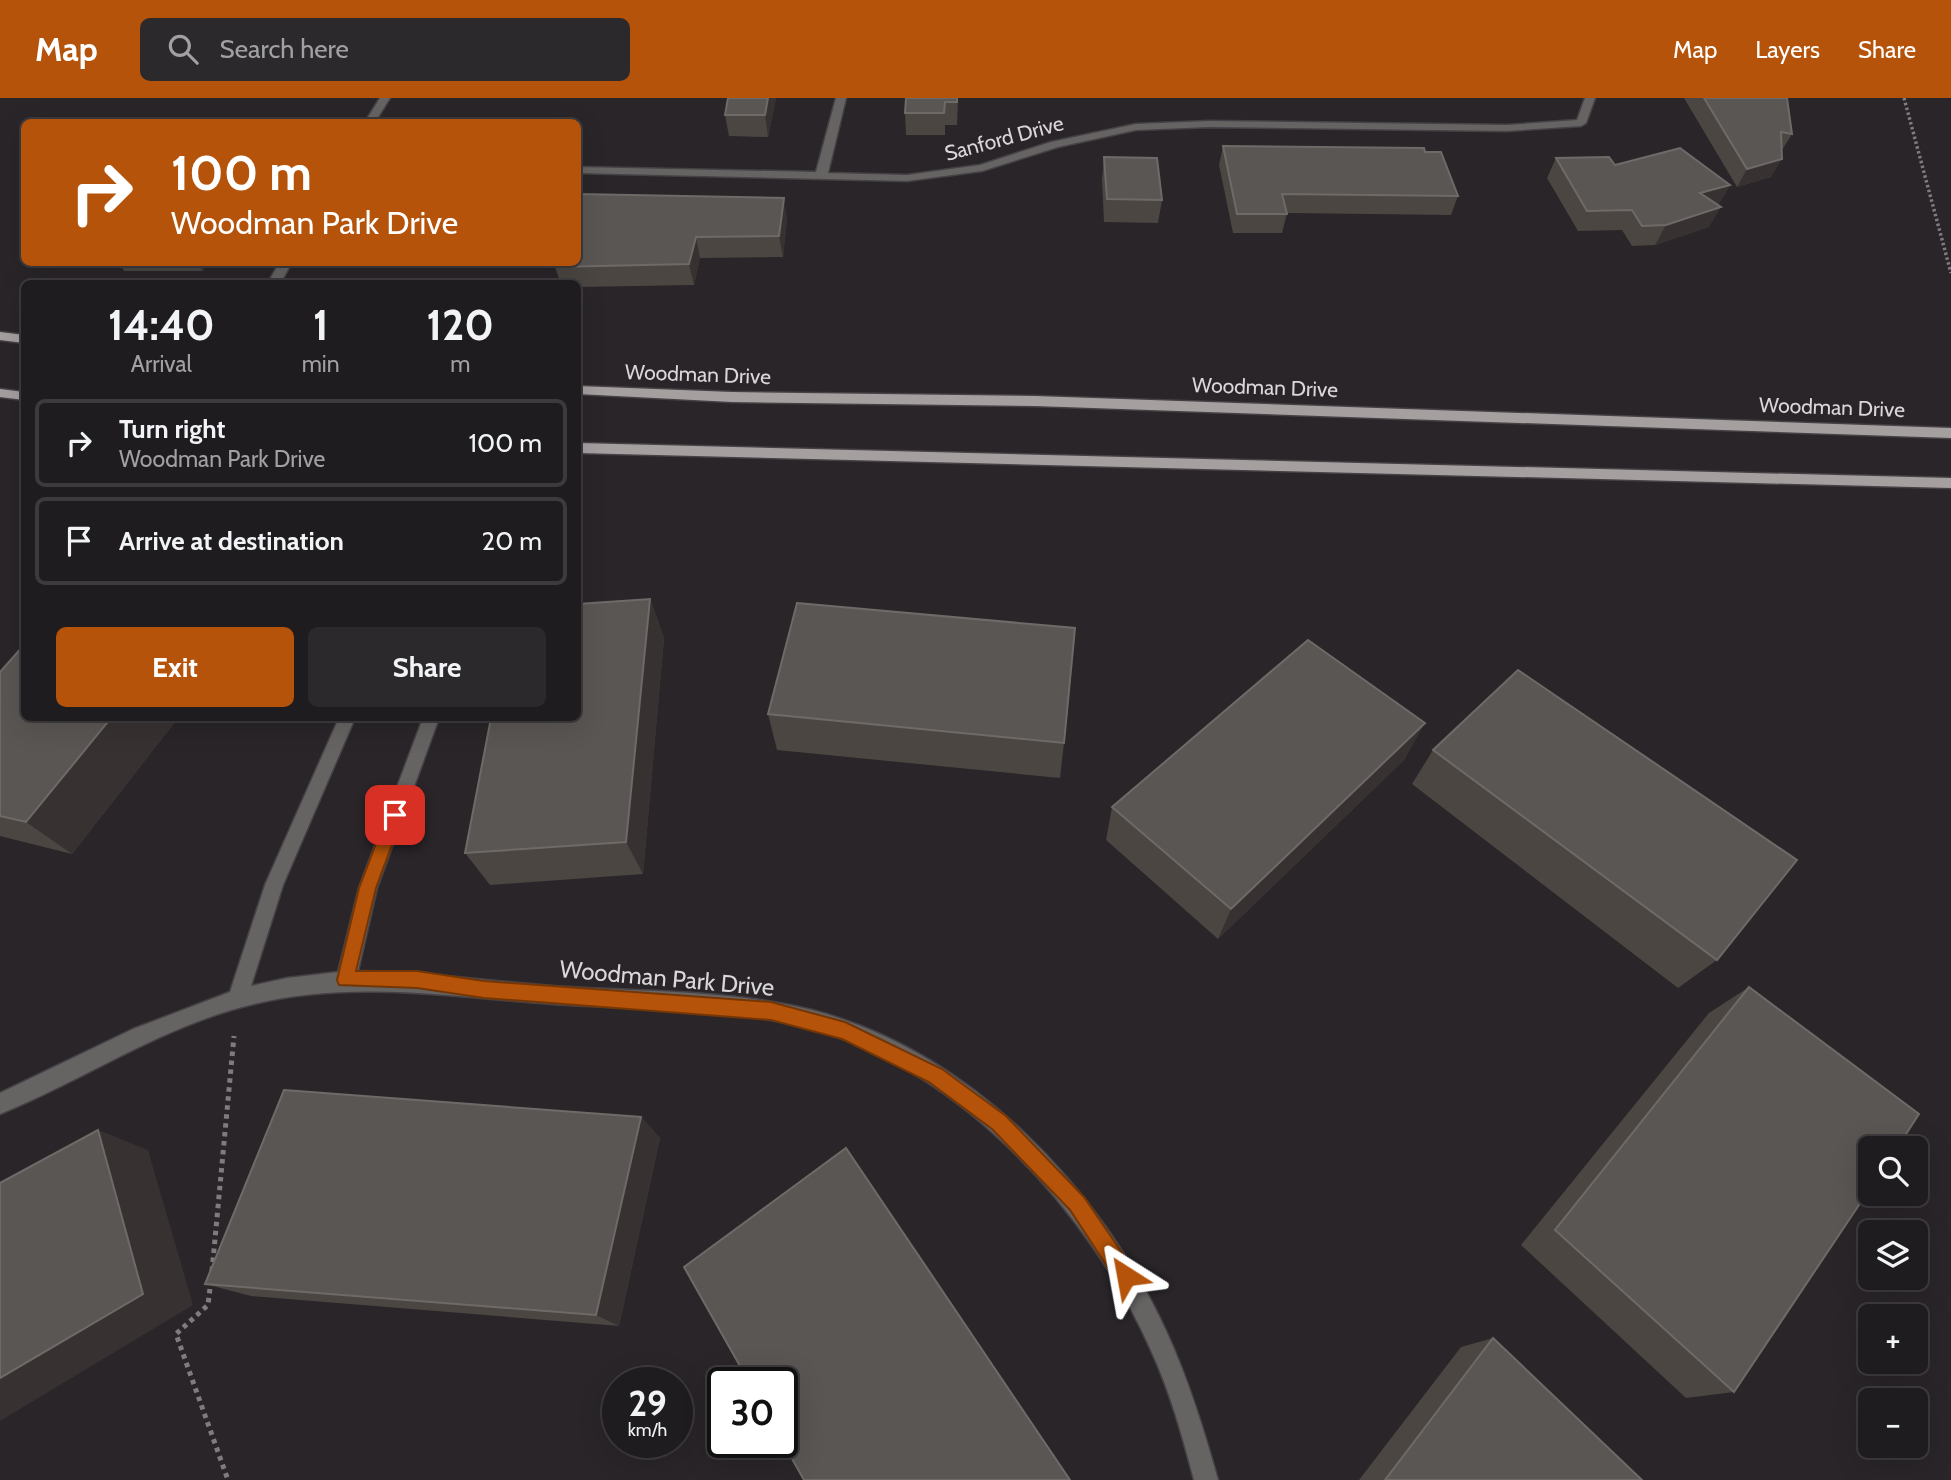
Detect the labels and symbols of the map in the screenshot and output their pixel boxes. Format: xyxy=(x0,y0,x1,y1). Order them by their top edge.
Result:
street label: Sanford Drive xyxy=(942,110,1066,166)
street label: Woodman Drive xyxy=(625,359,772,389)
street label: Woodman Drive xyxy=(1192,372,1339,402)
street label: Woodman Drive xyxy=(1759,392,1906,422)
pin xyxy=(365,785,425,845)
street label: Woodman Park Drive xyxy=(558,954,776,1002)
position arrow xyxy=(1089,1239,1163,1313)
speed limit sign: 30 xyxy=(707,1367,798,1458)

